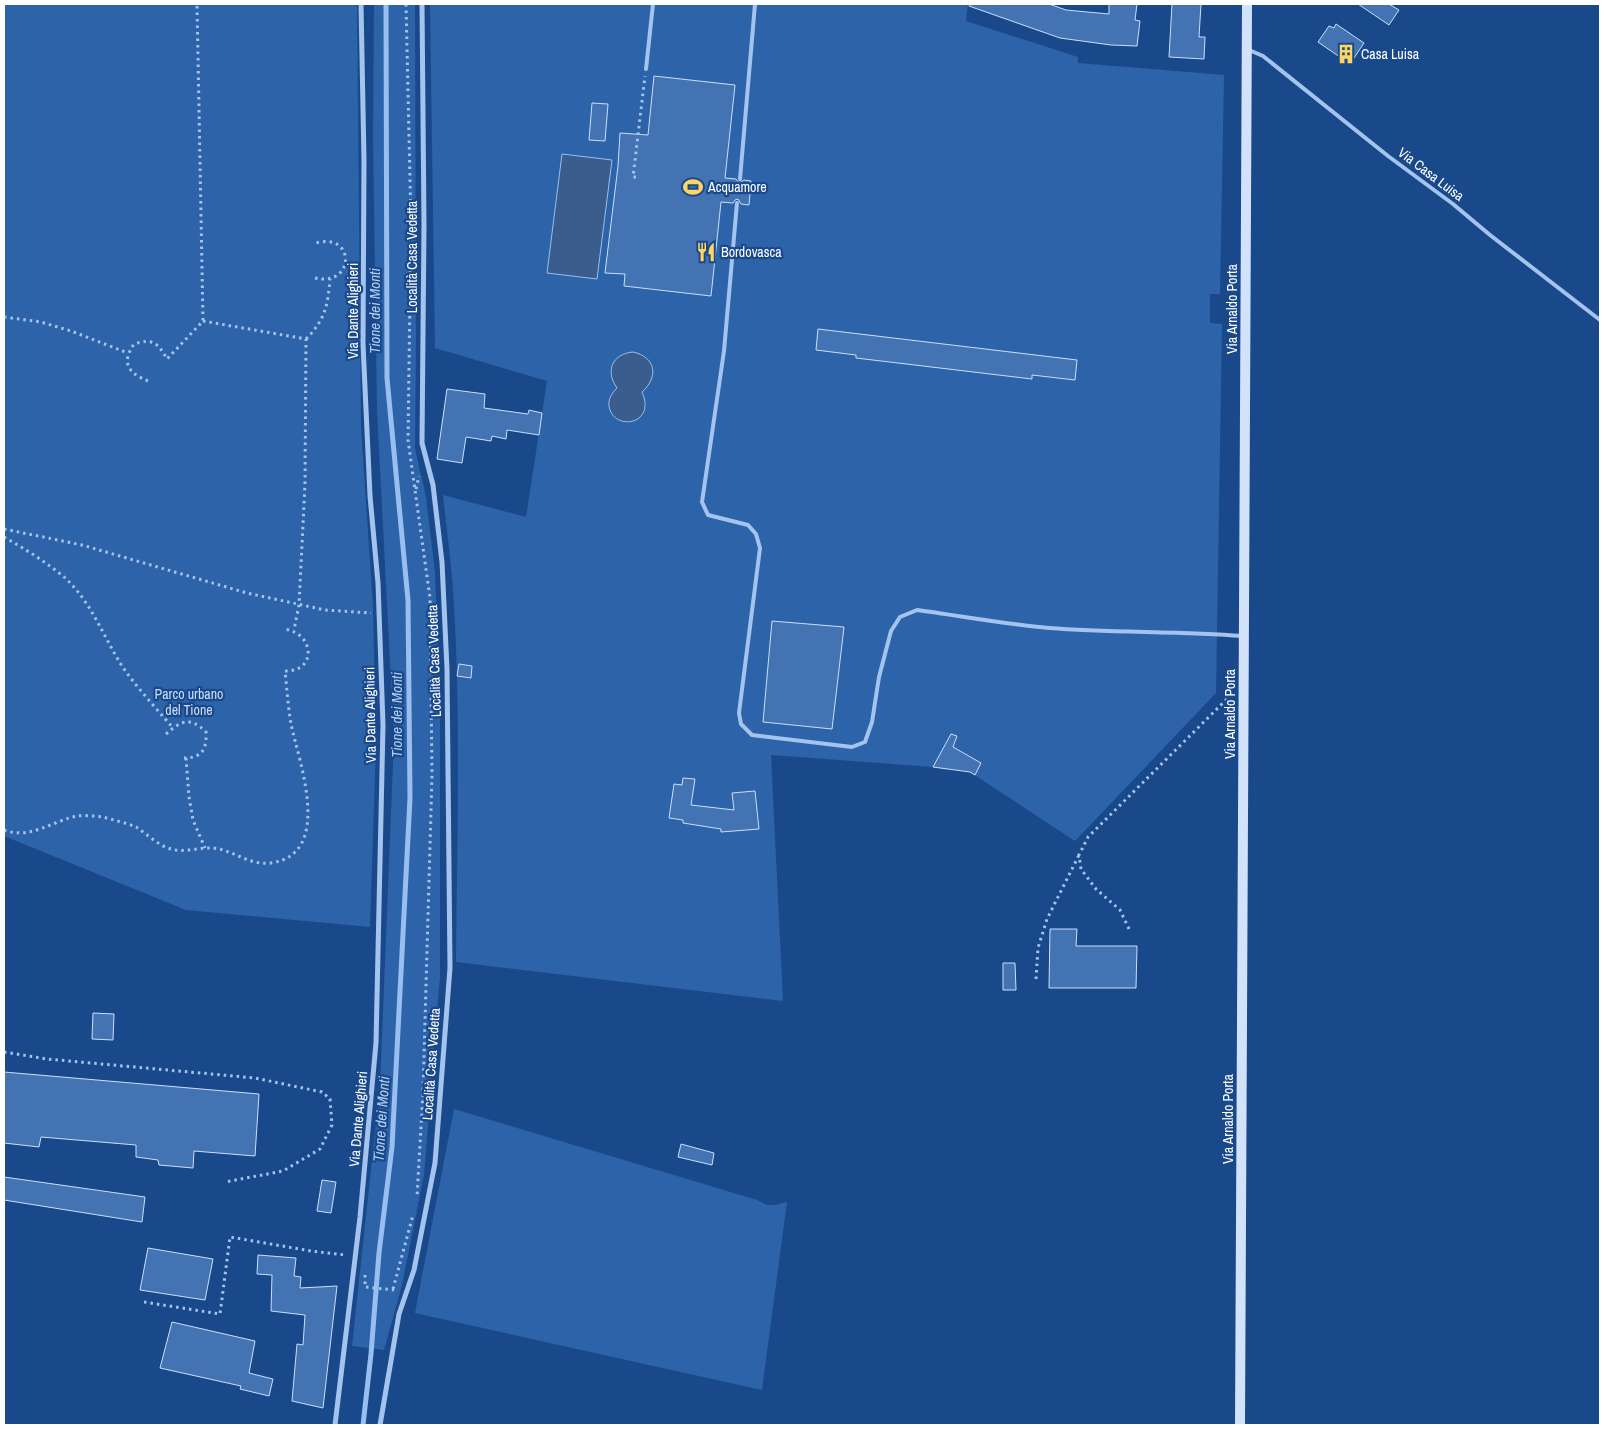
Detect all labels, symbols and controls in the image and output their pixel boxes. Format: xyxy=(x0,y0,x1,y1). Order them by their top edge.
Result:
building icon: Casa Luisa xyxy=(1335,43,1357,65)
place label: Casa Luisa xyxy=(1361,45,1420,63)
street label: Via Casa Luisa xyxy=(1394,143,1468,205)
sports icon: Acquamore xyxy=(682,176,704,198)
place label: Acquamore xyxy=(707,178,767,196)
street label: Località Casa Vedetta xyxy=(403,200,421,313)
restaurant icon: Bordovasca xyxy=(695,241,717,263)
place label: Bordovasca xyxy=(721,243,782,261)
street label: Via Dante Alighieri xyxy=(344,263,362,359)
street label: Via Arnaldo Porta xyxy=(1223,263,1241,354)
water label: Tione dei Monti xyxy=(364,268,385,354)
street label: Località Casa Vedetta xyxy=(423,604,445,717)
street label: Via Dante Alighieri xyxy=(360,667,380,763)
street label: Via Arnaldo Porta xyxy=(1221,668,1239,759)
water label: Tione dei Monti xyxy=(386,672,407,758)
park label: Parco urbano del Tione xyxy=(155,685,223,719)
street label: Località Casa Vedetta xyxy=(418,1007,444,1121)
street label: Via Dante Alighieri xyxy=(345,1070,371,1168)
street label: Via Arnaldo Porta xyxy=(1219,1073,1237,1164)
water label: Tione dei Monti xyxy=(368,1075,395,1162)

